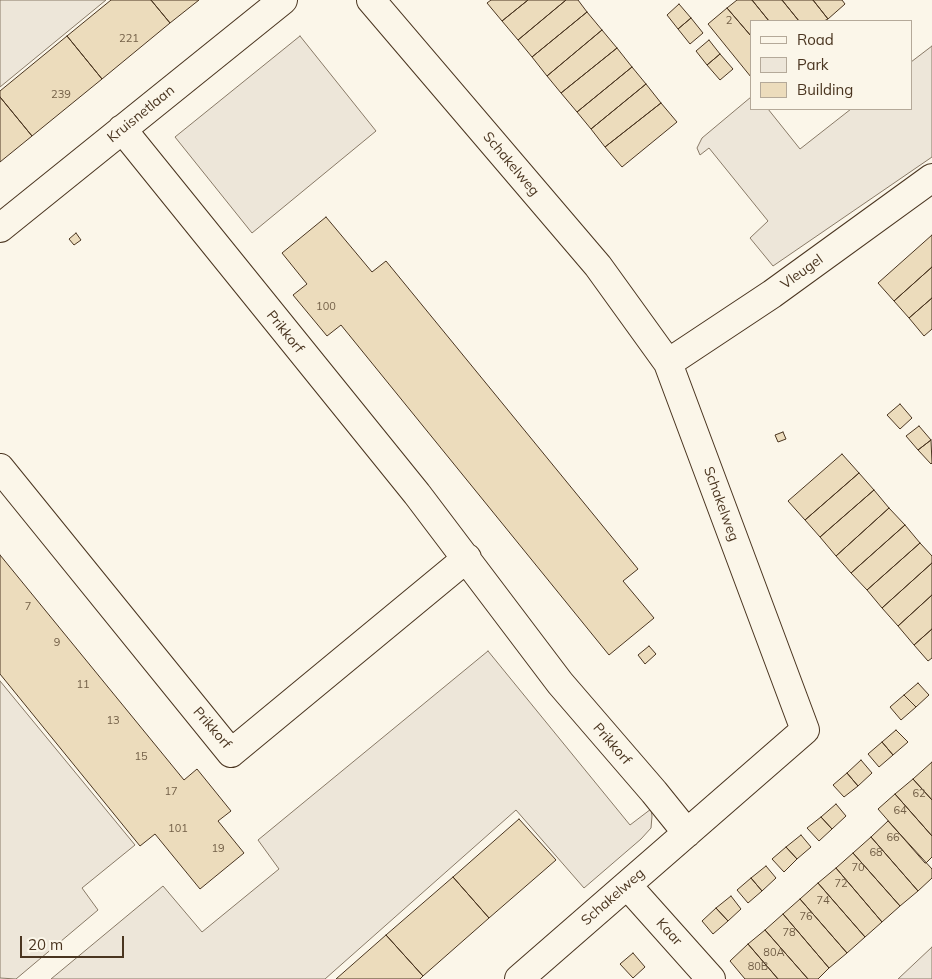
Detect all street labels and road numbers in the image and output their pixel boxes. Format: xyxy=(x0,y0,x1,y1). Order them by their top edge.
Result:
street label: Kruisnetlaan xyxy=(104,82,178,146)
street label: Schakelweg xyxy=(479,129,543,199)
street label: Vleugel xyxy=(778,251,826,293)
street label: Prikkorf xyxy=(263,307,307,357)
street label: Schakelweg xyxy=(700,464,742,544)
street label: Prikkorf xyxy=(189,704,235,752)
street label: Prikkorf xyxy=(589,720,635,768)
street label: Schakelweg xyxy=(578,865,648,929)
street label: Kaar xyxy=(652,915,686,949)

